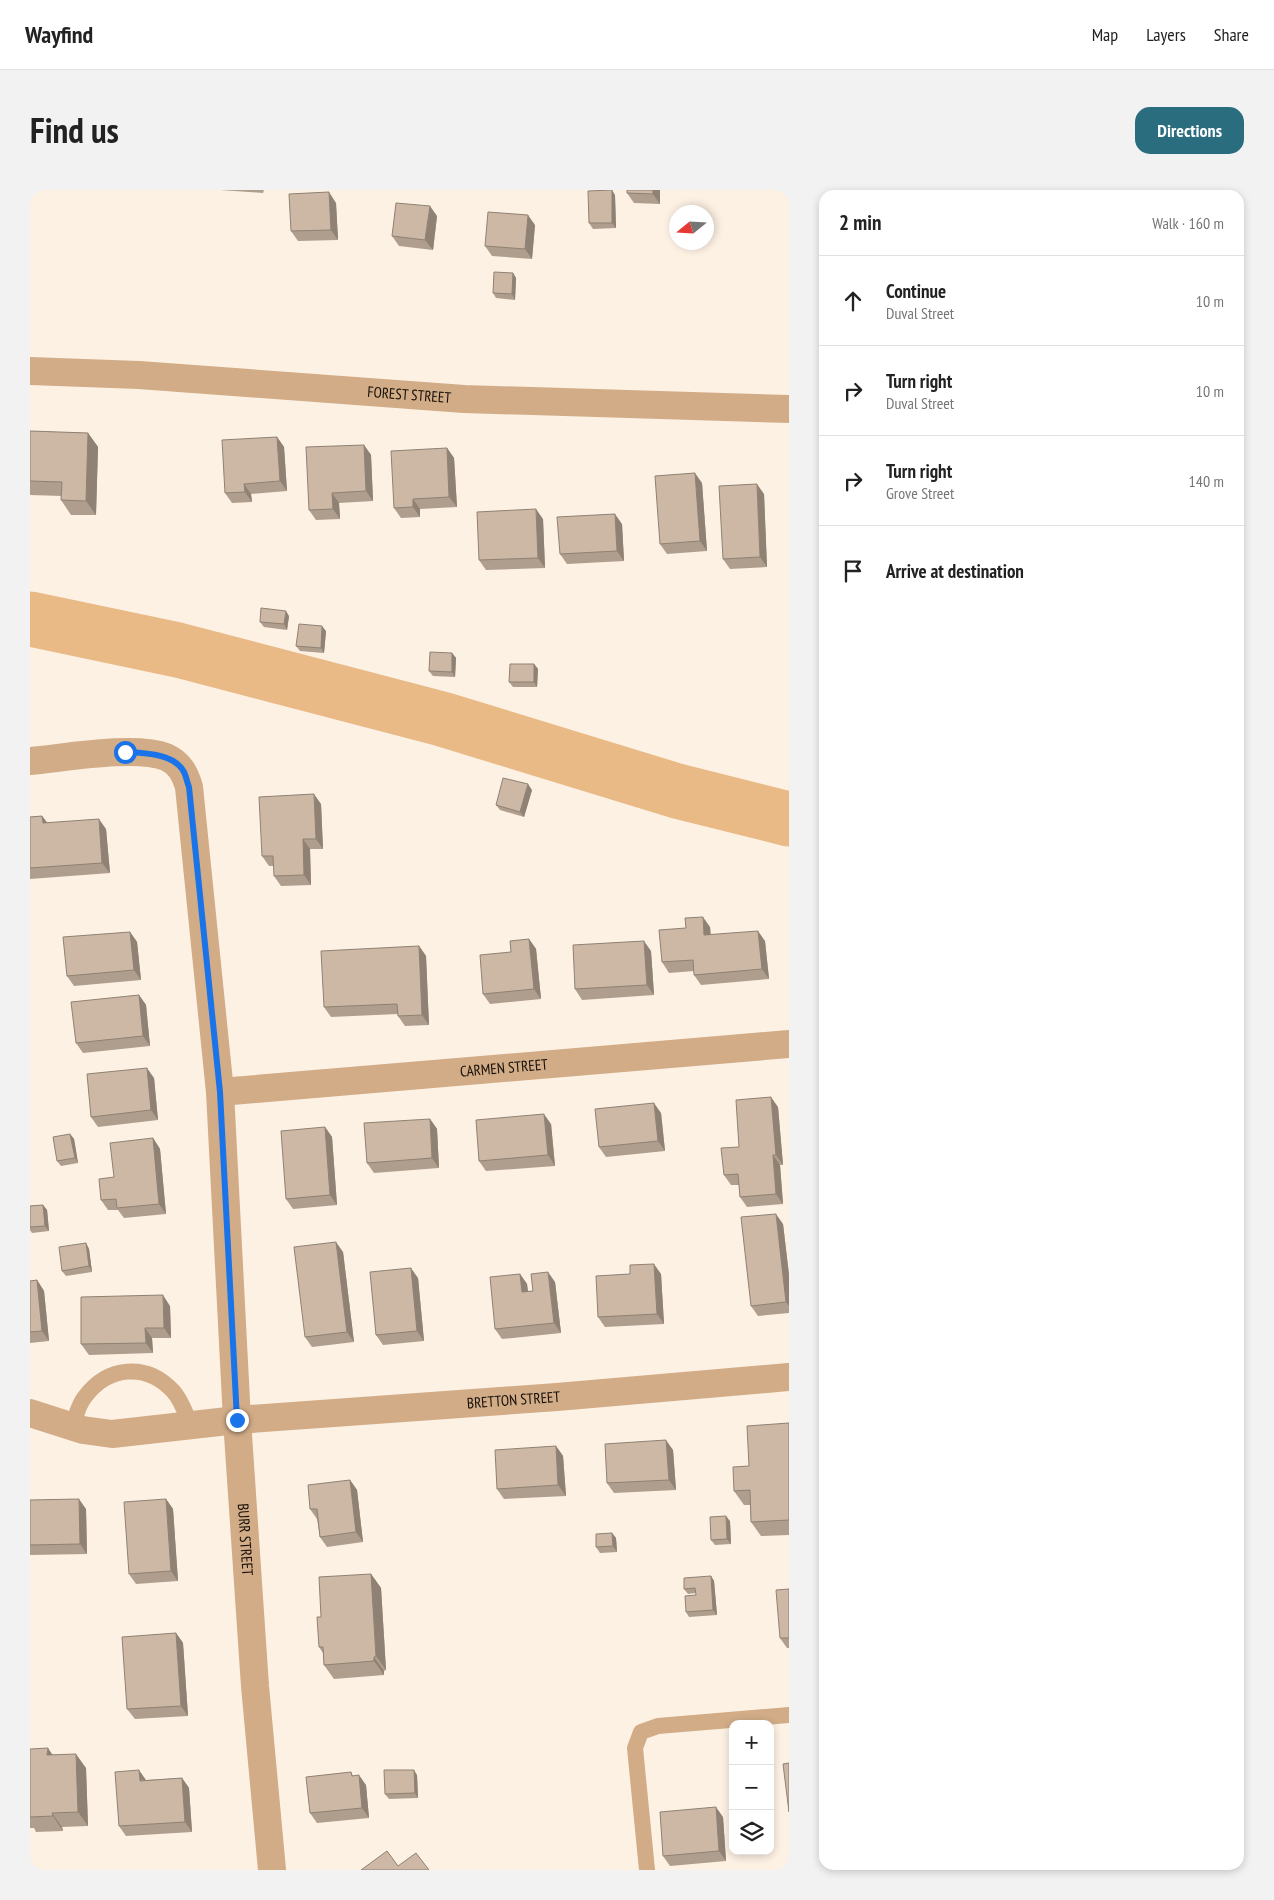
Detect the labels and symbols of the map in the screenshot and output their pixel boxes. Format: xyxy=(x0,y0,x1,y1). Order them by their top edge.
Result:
north arrow xyxy=(669,205,714,250)
street label: FOREST STREET xyxy=(367,382,452,407)
route start xyxy=(114,741,137,764)
street label: CARMEN STREET xyxy=(459,1054,549,1081)
street label: BRETTON STREET xyxy=(466,1387,561,1412)
route end xyxy=(226,1409,249,1432)
street label: BURR STREET xyxy=(234,1503,258,1577)

